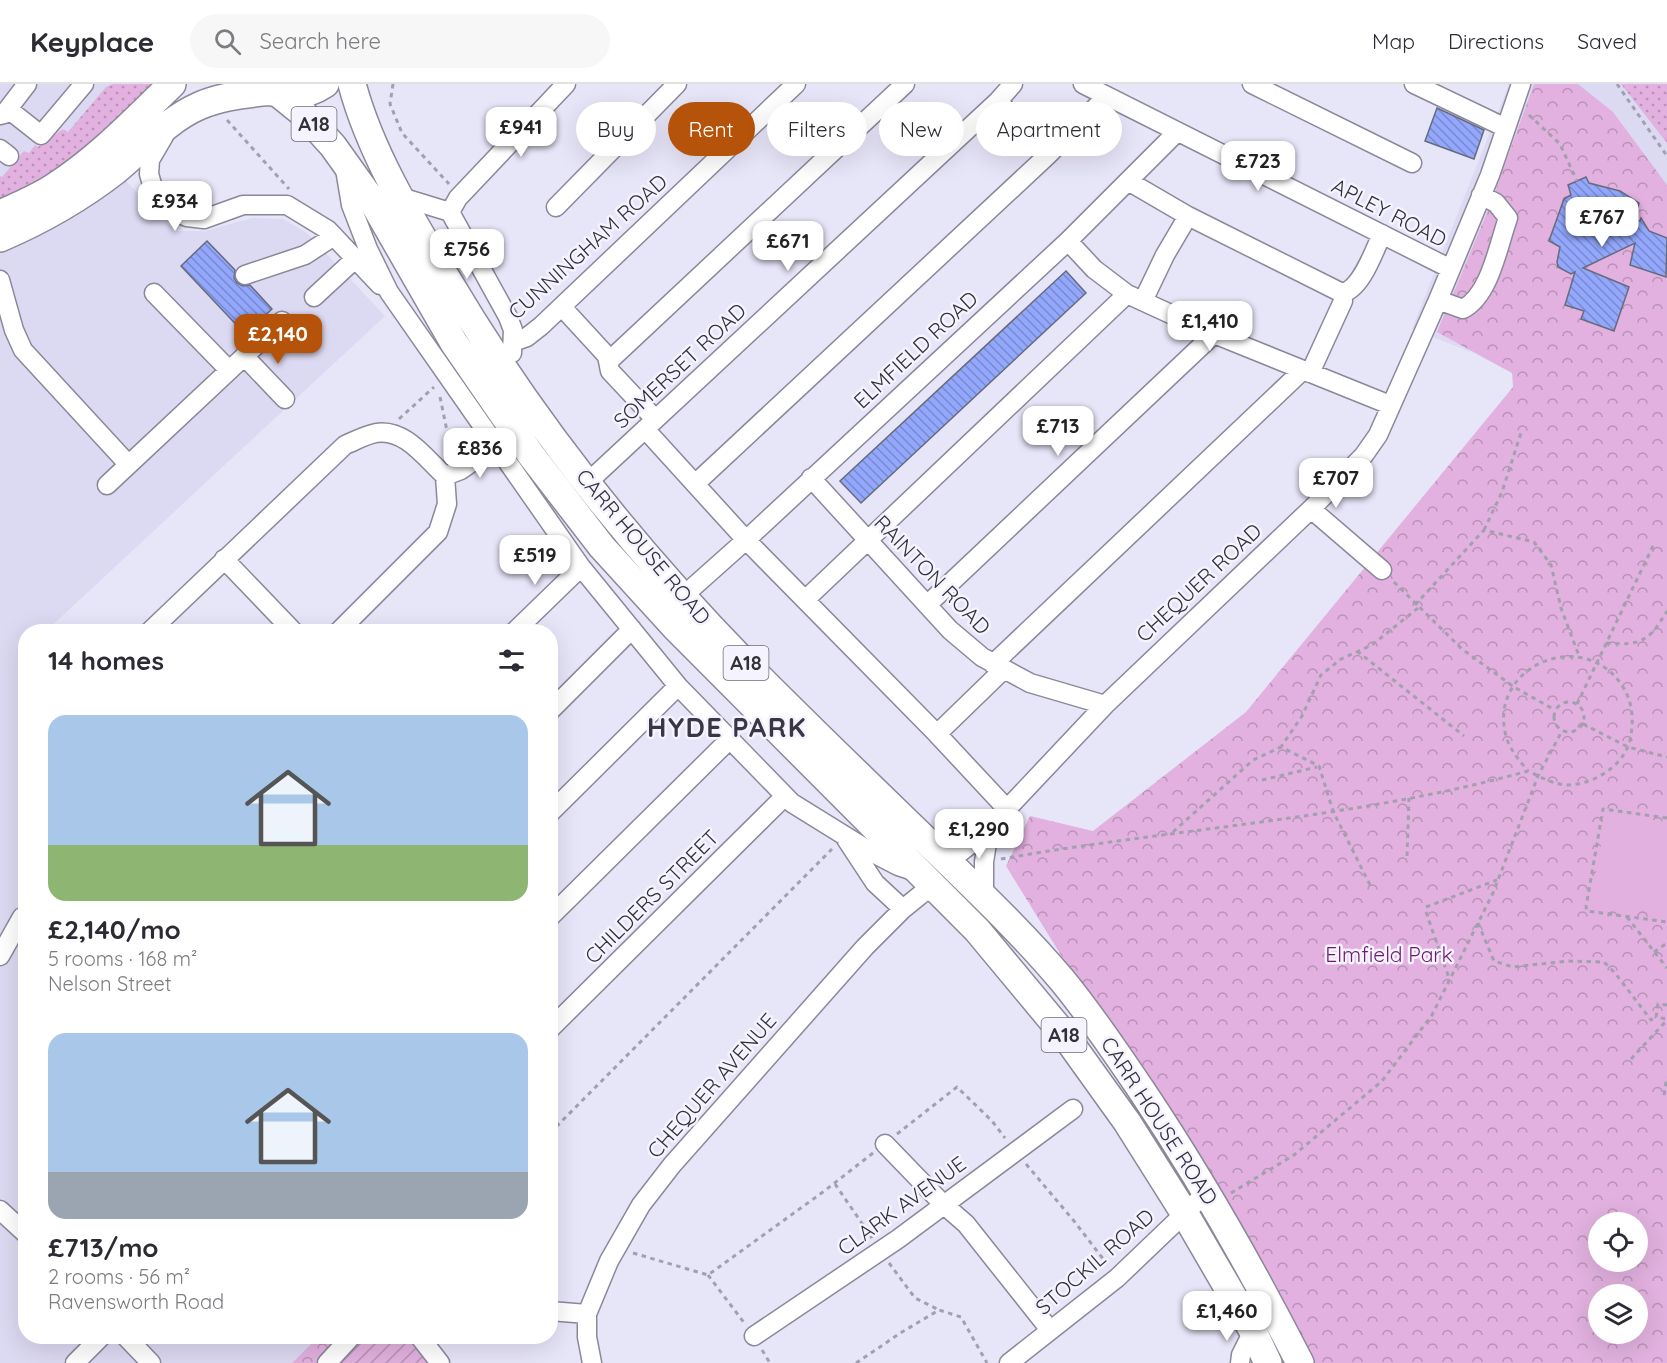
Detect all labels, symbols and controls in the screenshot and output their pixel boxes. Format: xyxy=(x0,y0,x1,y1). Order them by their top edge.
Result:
search box xyxy=(190,14,610,68)
text: Keyplace xyxy=(30,24,154,59)
icon: search xyxy=(211,25,244,58)
text: Search here xyxy=(259,27,381,55)
text: Map xyxy=(1372,28,1415,54)
text: Directions xyxy=(1448,28,1544,54)
text: Saved xyxy=(1577,28,1637,54)
chip: Buy xyxy=(576,102,656,156)
chip: Rent xyxy=(668,102,755,156)
chip: Filters xyxy=(767,102,867,156)
chip: New xyxy=(879,102,964,156)
chip: Apartment xyxy=(976,102,1122,156)
road number: A18 xyxy=(292,107,336,141)
pin: £941 xyxy=(485,107,557,158)
text: £941 xyxy=(500,114,542,139)
pin: £723 xyxy=(1222,141,1294,192)
text: £723 xyxy=(1235,148,1281,173)
street label: CUNNINGHAM ROAD xyxy=(503,168,672,324)
street label: APLEY ROAD xyxy=(1328,172,1451,252)
pin: £934 xyxy=(139,181,211,232)
text: £934 xyxy=(152,188,198,213)
pin: £767 xyxy=(1566,197,1638,248)
text: £767 xyxy=(1580,204,1624,229)
pin: £671 xyxy=(752,221,824,272)
text: £671 xyxy=(766,228,810,253)
pin: £756 xyxy=(431,229,503,280)
text: £756 xyxy=(444,236,490,261)
street label: ELMFIELD ROAD xyxy=(848,285,983,413)
street label: SOMERSET ROAD xyxy=(608,297,751,433)
pin: £1,410 xyxy=(1161,301,1259,352)
text: £1,410 xyxy=(1182,308,1238,333)
pin: £2,140 xyxy=(229,314,327,365)
text: £2,140 xyxy=(248,321,308,346)
pin: £713 xyxy=(1022,406,1094,457)
text: £713 xyxy=(1037,413,1079,438)
pin: £836 xyxy=(444,428,516,479)
text: £836 xyxy=(457,435,503,460)
pin: £707 xyxy=(1300,458,1372,509)
street label: CARR HOUSE ROAD xyxy=(571,463,716,629)
text: £707 xyxy=(1313,465,1359,490)
street label: RAINTON ROAD xyxy=(869,509,996,639)
street label: CHEQUER ROAD xyxy=(1130,517,1267,647)
pin: £519 xyxy=(499,535,571,586)
text: £519 xyxy=(513,542,557,567)
text: 14 homes xyxy=(48,644,164,677)
icon: filters xyxy=(495,644,528,677)
road number: A18 xyxy=(724,646,768,680)
district label: HYDE PARK xyxy=(647,710,807,744)
icon: home xyxy=(234,754,342,862)
pin: £1,290 xyxy=(930,809,1028,860)
text: £1,290 xyxy=(949,816,1009,841)
street label: CHILDERS STREET xyxy=(579,824,724,969)
text: £2,140/mo xyxy=(48,913,181,946)
park label: Elmfield Park xyxy=(1325,941,1453,967)
text: 5 rooms · 168 m² xyxy=(48,946,197,971)
text: Nelson Street xyxy=(48,971,172,996)
street label: CHEQUER AVENUE xyxy=(641,1008,781,1163)
road number: A18 xyxy=(1042,1018,1086,1052)
street label: CARR HOUSE ROAD xyxy=(1096,1032,1224,1209)
icon: home xyxy=(234,1072,342,1180)
street label: CLARK AVENUE xyxy=(832,1150,971,1260)
street label: STOCKIL ROAD xyxy=(1030,1203,1159,1320)
map controls xyxy=(1588,1212,1648,1344)
button: locate xyxy=(1588,1212,1648,1272)
text: £713/mo xyxy=(48,1231,159,1264)
text: 2 rooms · 56 m² xyxy=(48,1264,190,1289)
button: layers xyxy=(1588,1284,1648,1344)
text: Ravensworth Road xyxy=(48,1289,224,1314)
pin: £1,460 xyxy=(1178,1291,1276,1342)
text: £1,460 xyxy=(1197,1298,1257,1323)

